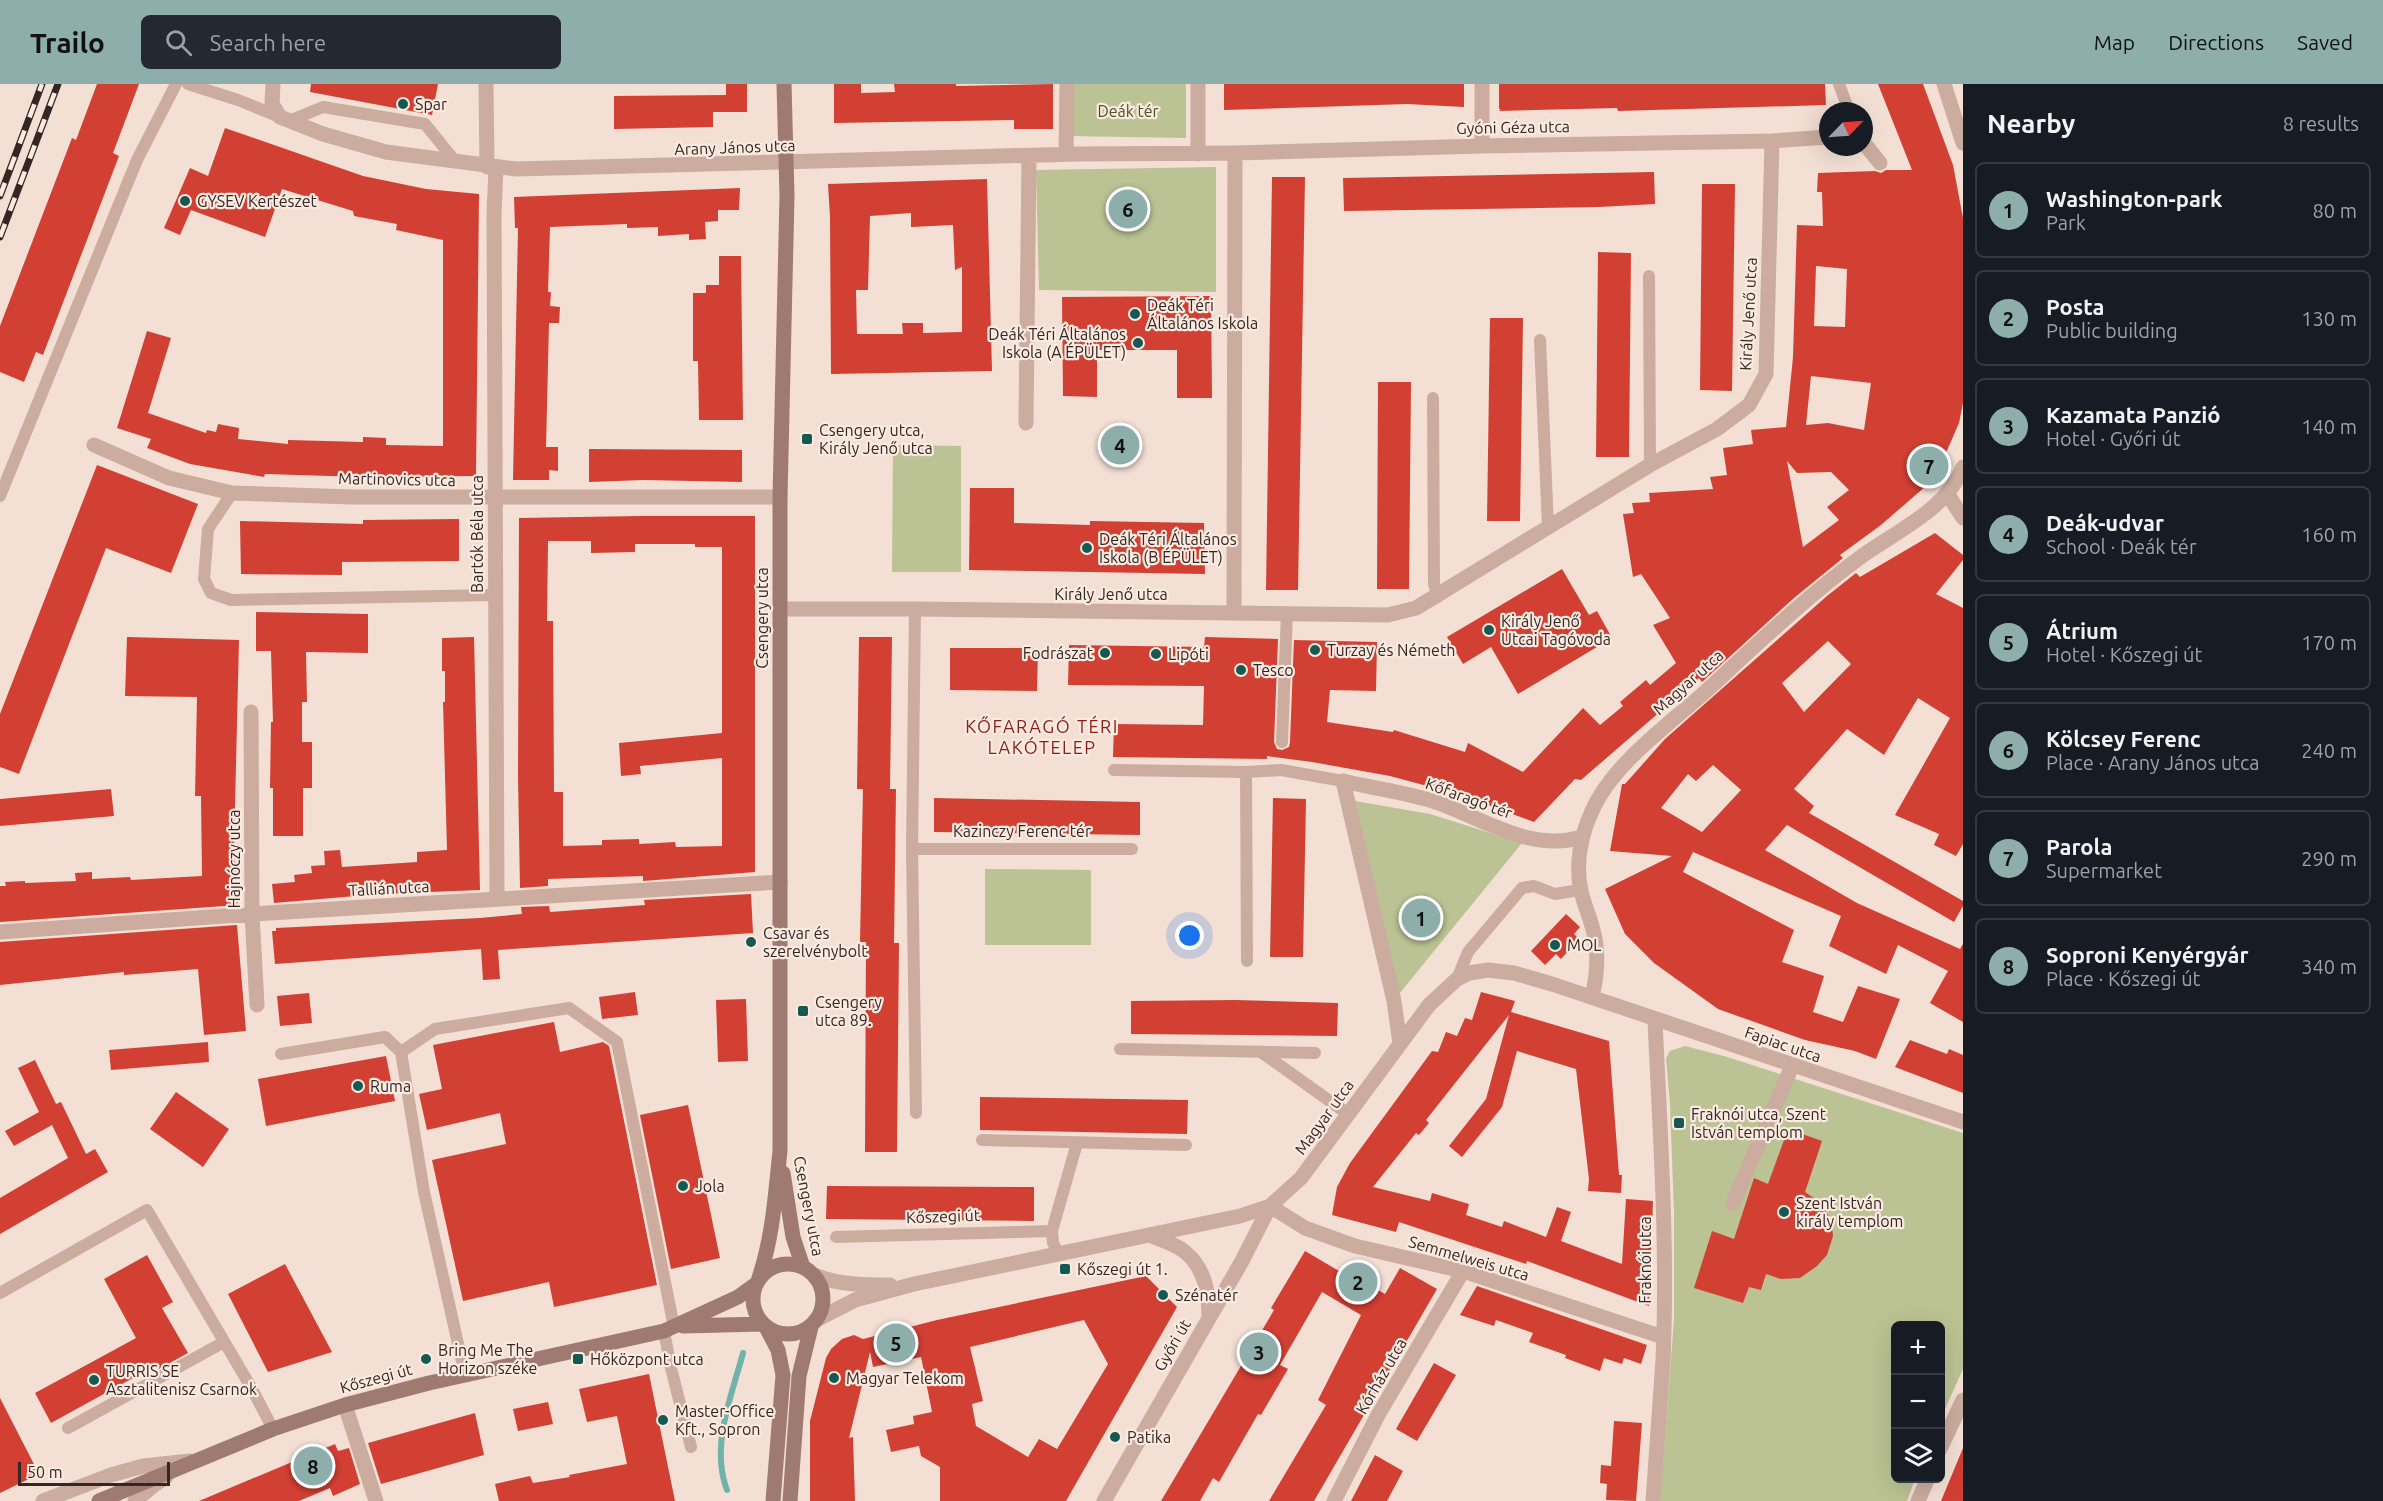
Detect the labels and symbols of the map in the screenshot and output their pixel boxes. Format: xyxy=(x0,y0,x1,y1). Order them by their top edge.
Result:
place label: Spar xyxy=(415,95,447,113)
marker: Spar xyxy=(396,97,410,111)
park label: Deák tér xyxy=(1097,102,1159,120)
north arrow xyxy=(1819,102,1873,156)
street label: Gyóni Géza utca xyxy=(1456,117,1570,137)
street label: Arany János utca xyxy=(674,136,796,158)
pin: 6 xyxy=(1108,186,1148,232)
place label: GYSEV Kertészet xyxy=(197,192,318,210)
marker: GYSEV Kertészet xyxy=(178,194,192,208)
street label: Király Jenő utca xyxy=(1736,257,1760,371)
place label: Deák Téri Általános Iskola xyxy=(1147,296,1258,332)
marker: Deák Téri Általános Iskola xyxy=(1128,307,1142,321)
place label: Deák Téri Általános Iskola (A ÉPÜLET) xyxy=(988,323,1126,362)
marker: Deák Téri Általános Iskola (A ÉPÜLET) xyxy=(1131,336,1145,350)
place label: Csengery utca, Király Jenő utca xyxy=(819,421,933,457)
pin: 4 xyxy=(1100,422,1140,468)
marker: Csengery utca, Király Jenő utca xyxy=(800,432,814,446)
pin: 7 xyxy=(1910,444,1948,488)
street label: Martinovics utca xyxy=(338,469,456,489)
street label: Bartók Béla utca xyxy=(468,475,486,593)
place label: Deák Téri Általános Iskola (B ÉPÜLET) xyxy=(1099,528,1237,567)
marker: Deák Téri Általános Iskola (B ÉPÜLET) xyxy=(1080,541,1094,555)
street label: Csengery utca xyxy=(753,567,771,669)
street label: Király Jenő utca xyxy=(1054,585,1168,603)
place label: Király Jenő Utcai Tagóvoda xyxy=(1501,612,1611,648)
marker: Király Jenő Utcai Tagóvoda xyxy=(1482,623,1496,637)
place label: Turzay és Németh xyxy=(1327,641,1455,659)
marker: Turzay és Németh xyxy=(1308,643,1322,657)
place label: Fodrászat xyxy=(1023,644,1094,662)
place label: Lipóti xyxy=(1168,645,1209,663)
marker: Fodrászat xyxy=(1098,646,1112,660)
street label: Magyar utca xyxy=(1649,646,1727,718)
marker: Lipóti xyxy=(1149,647,1163,661)
place label: Tesco xyxy=(1253,661,1294,679)
marker: Tesco xyxy=(1234,663,1248,677)
district label: KŐFARAGÓ TÉRI LAKÓTELEP xyxy=(965,715,1119,757)
street label: Kőfaragó tér xyxy=(1423,774,1515,822)
street label: Hajnóczy utca xyxy=(225,810,243,908)
street label: Kazinczy Ferenc tér xyxy=(953,822,1091,840)
street label: Tallián utca xyxy=(348,877,430,899)
pin: 1 xyxy=(1402,896,1440,940)
your location xyxy=(1175,921,1204,950)
place label: Csavar és szerelvénybolt xyxy=(763,924,868,960)
marker: Csavar és szerelvénybolt xyxy=(744,935,758,949)
place label: MOL xyxy=(1567,936,1601,954)
marker: MOL xyxy=(1548,938,1562,952)
place label: Csengery utca 89. xyxy=(815,993,882,1029)
marker: Csengery utca 89. xyxy=(796,1004,810,1018)
street label: Fapiac utca xyxy=(1742,1023,1824,1065)
street label: Magyar utca xyxy=(1291,1076,1357,1158)
place label: Ruma xyxy=(370,1077,411,1095)
marker: Ruma xyxy=(351,1079,365,1093)
place label: Fraknói utca, Szent István templom xyxy=(1691,1105,1827,1141)
marker: Fraknói utca, Szent István templom xyxy=(1672,1116,1686,1130)
street label: Csengery utca xyxy=(790,1154,828,1258)
place label: Jola xyxy=(695,1177,725,1195)
marker: Jola xyxy=(676,1179,690,1193)
place label: Szent István király templom xyxy=(1796,1194,1903,1230)
marker: Szent István király templom xyxy=(1777,1205,1791,1219)
street label: Kőszegi út xyxy=(906,1206,981,1226)
street label: Fraknói utca xyxy=(1636,1216,1654,1304)
street label: Semmelweis utca xyxy=(1407,1232,1531,1284)
place label: Kőszegi út 1. xyxy=(1077,1260,1168,1278)
pin: 2 xyxy=(1338,1260,1378,1304)
marker: Kőszegi út 1. xyxy=(1058,1262,1072,1276)
place label: Szénatér xyxy=(1175,1286,1238,1304)
marker: Szénatér xyxy=(1156,1288,1170,1302)
street label: Győri út xyxy=(1150,1315,1194,1374)
pin: 5 xyxy=(876,1320,916,1366)
pin: 3 xyxy=(1240,1330,1278,1374)
street label: Kórház utca xyxy=(1352,1335,1410,1417)
place label: Bring Me The Horizon széke xyxy=(438,1341,537,1377)
place label: Hőközpont utca xyxy=(590,1350,704,1368)
marker: Bring Me The Horizon széke xyxy=(419,1352,433,1366)
marker: Hőközpont utca xyxy=(571,1352,585,1366)
street label: Kőszegi út xyxy=(338,1360,415,1396)
place label: TURRIS SE Asztalitenisz Csarnok xyxy=(106,1362,257,1398)
place label: Magyar Telekom xyxy=(846,1369,964,1387)
marker: Magyar Telekom xyxy=(827,1371,841,1385)
marker: TURRIS SE Asztalitenisz Csarnok xyxy=(87,1373,101,1387)
place label: Master-Office Kft., Sopron xyxy=(675,1402,774,1438)
marker: Master-Office Kft., Sopron xyxy=(656,1413,670,1427)
place label: Patika xyxy=(1127,1428,1171,1446)
marker: Patika xyxy=(1108,1430,1122,1444)
pin: 8 xyxy=(294,1444,332,1488)
scale bar xyxy=(18,1459,170,1486)

